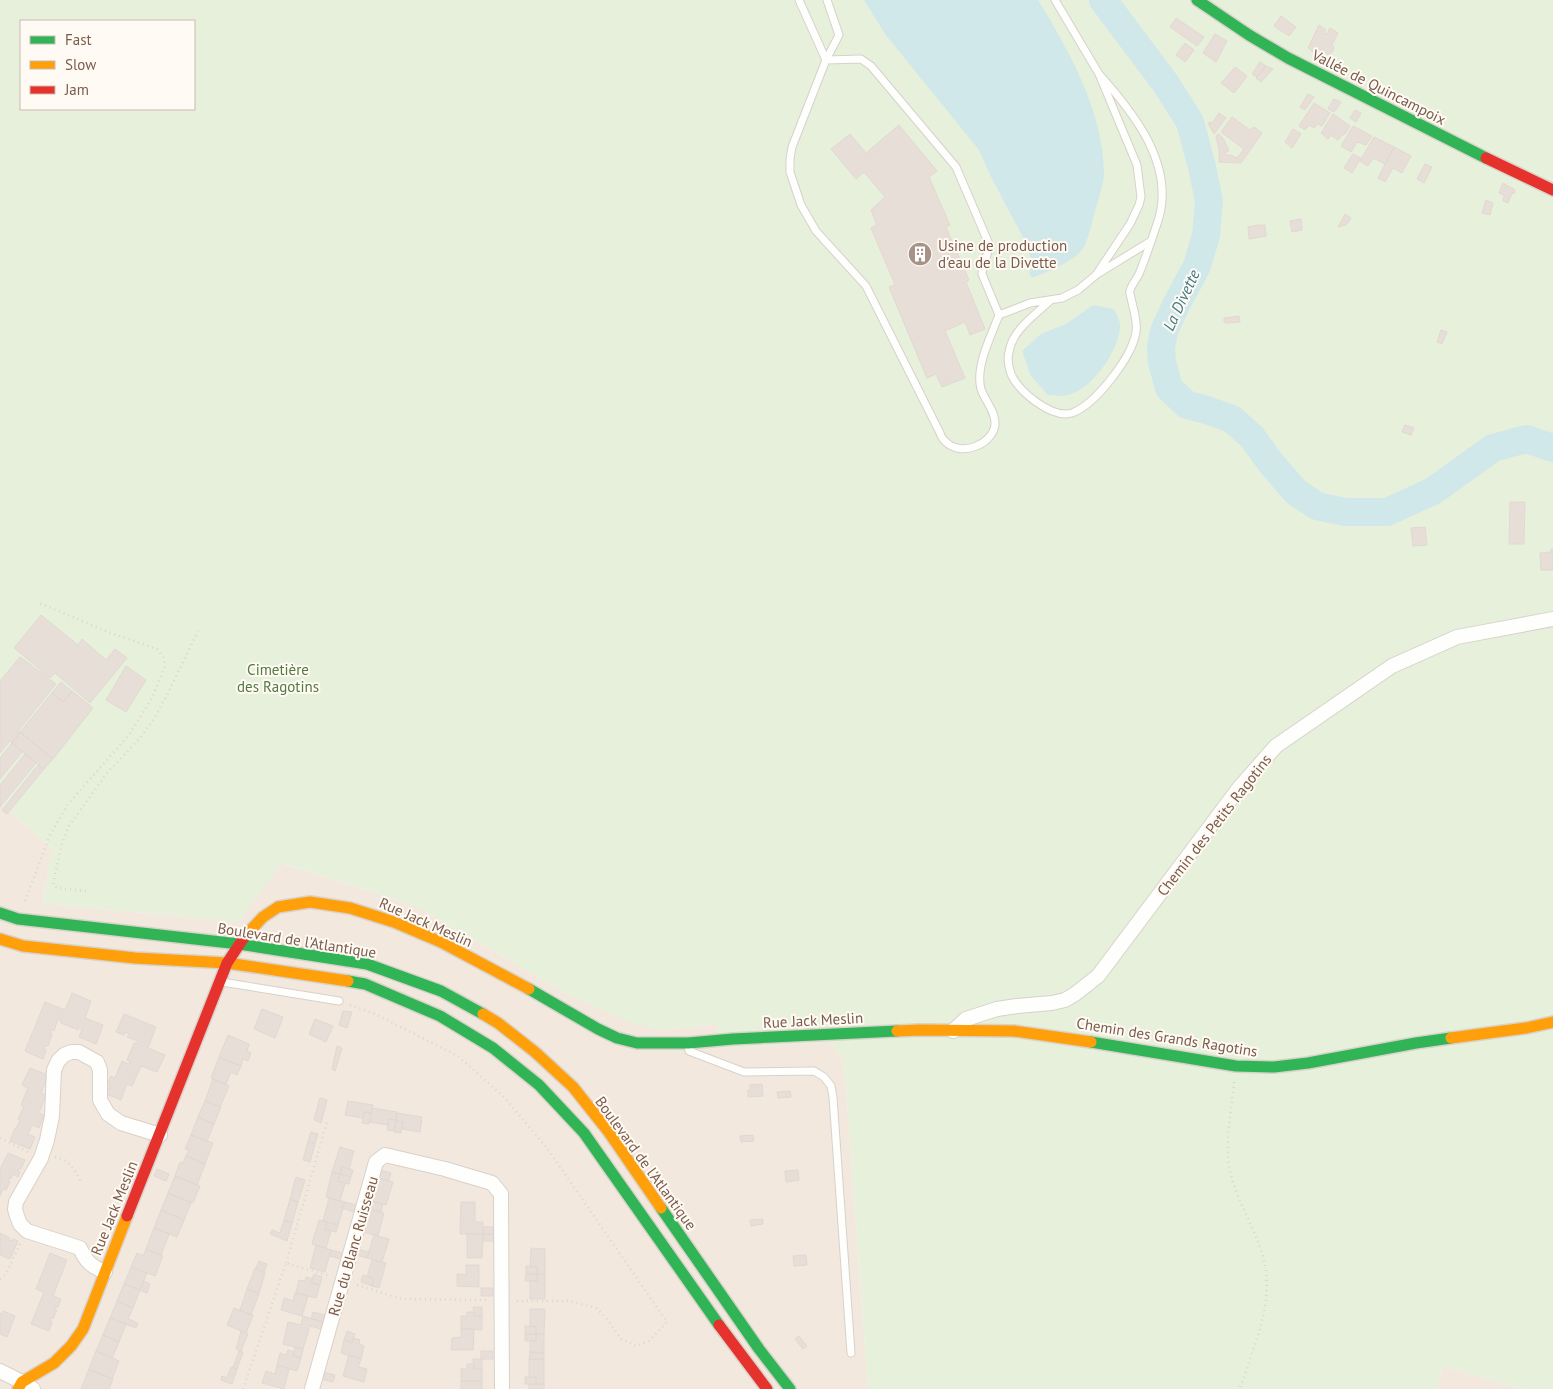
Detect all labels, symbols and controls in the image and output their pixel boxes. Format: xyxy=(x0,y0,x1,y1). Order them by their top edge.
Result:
legend xyxy=(20,20,195,110)
text: Fast xyxy=(65,30,92,49)
street label: Vallée de Quincampoix xyxy=(1308,45,1449,129)
text: Slow xyxy=(65,55,96,74)
text: Jam xyxy=(64,80,89,99)
place label: Usine de production d'eau de la Divette xyxy=(938,236,1067,272)
building icon: Usine de production d'eau de la Divette xyxy=(907,241,933,267)
water label: La Divette xyxy=(1158,266,1204,334)
park label: Cimetière des Ragotins xyxy=(237,660,319,696)
street label: Chemin des Petits Ragotins xyxy=(1153,750,1275,900)
street label: Rue Jack Meslin xyxy=(376,893,476,951)
street label: Boulevard de l'Atlantique xyxy=(216,918,378,962)
street label: Rue Jack Meslin xyxy=(762,1008,864,1032)
street label: Chemin des Grands Ragotins xyxy=(1075,1013,1259,1061)
street label: Boulevard de l'Atlantique xyxy=(591,1093,701,1233)
street label: Rue Jack Meslin xyxy=(86,1158,142,1258)
street label: Rue du Blanc Ruisseau xyxy=(324,1174,382,1318)

